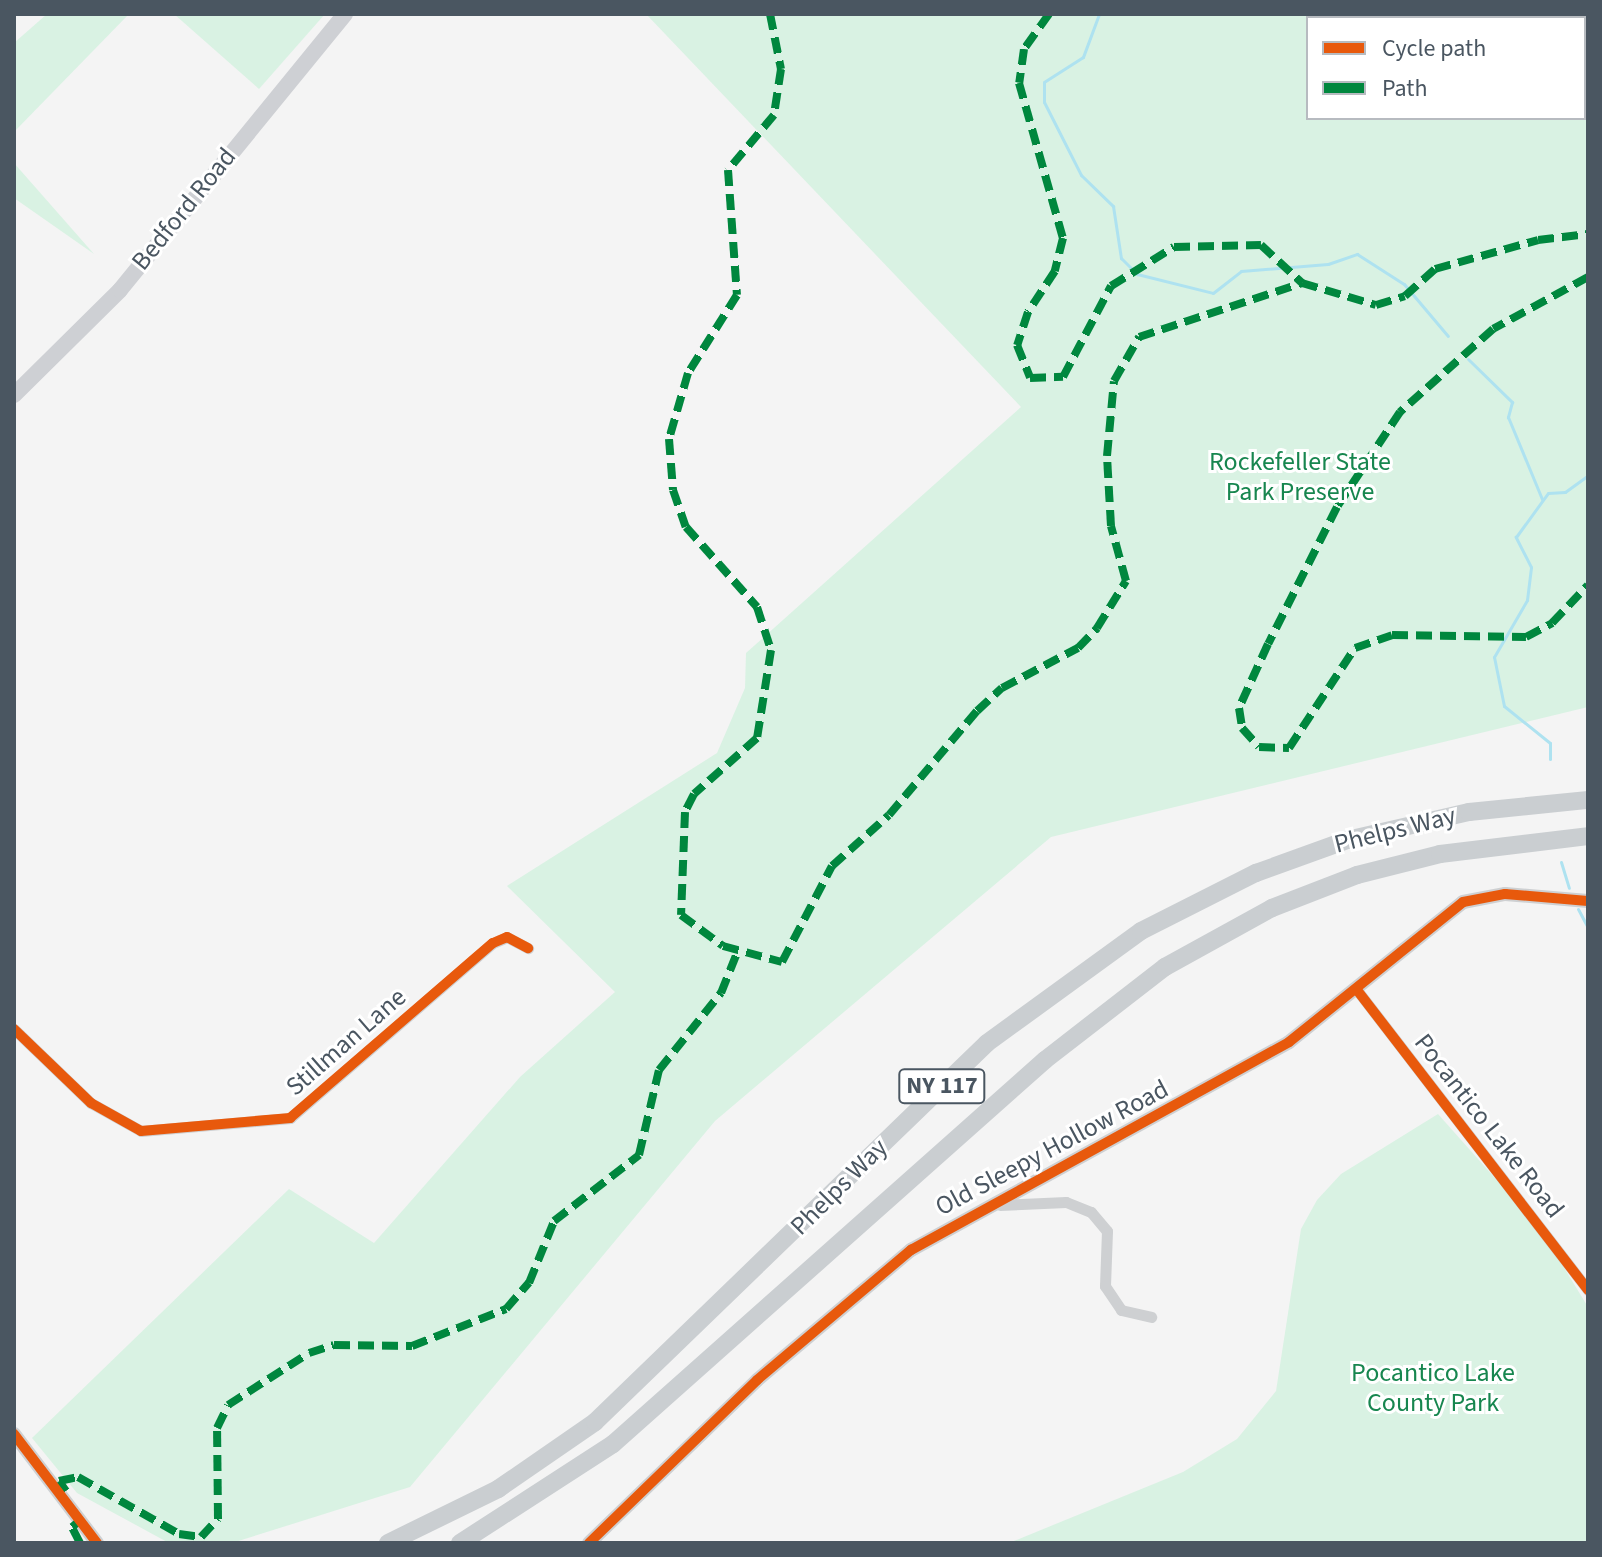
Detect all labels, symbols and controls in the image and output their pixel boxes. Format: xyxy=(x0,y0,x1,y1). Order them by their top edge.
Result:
legend xyxy=(1306,16,1586,120)
text: Cycle path xyxy=(1382,31,1486,66)
text: Path xyxy=(1382,71,1428,106)
street label: Bedford Road xyxy=(125,142,243,276)
park label: Rockefeller State Park Preserve xyxy=(1209,446,1391,508)
street label: Phelps Way xyxy=(1331,800,1459,860)
street label: Stillman Lane xyxy=(280,981,412,1103)
street label: Pocantico Lake Road xyxy=(1407,1028,1571,1224)
road number: NY 117 xyxy=(898,1066,986,1106)
street label: Old Sleepy Hollow Road xyxy=(930,1073,1174,1223)
street label: Phelps Way xyxy=(784,1132,894,1242)
park label: Pocantico Lake County Park xyxy=(1351,1357,1515,1418)

